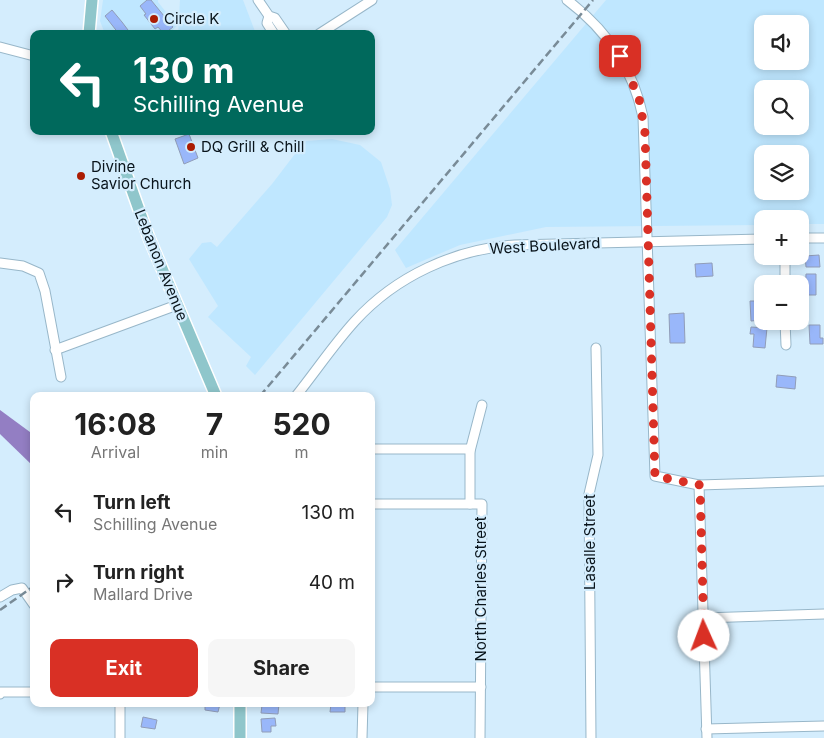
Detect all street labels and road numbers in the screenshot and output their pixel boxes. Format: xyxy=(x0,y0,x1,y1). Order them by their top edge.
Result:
street label: Lebanon Avenue xyxy=(130,206,192,323)
street label: West Boulevard xyxy=(489,233,601,258)
street label: Lasalle Street xyxy=(580,494,599,590)
street label: North Charles Street xyxy=(471,516,490,662)

